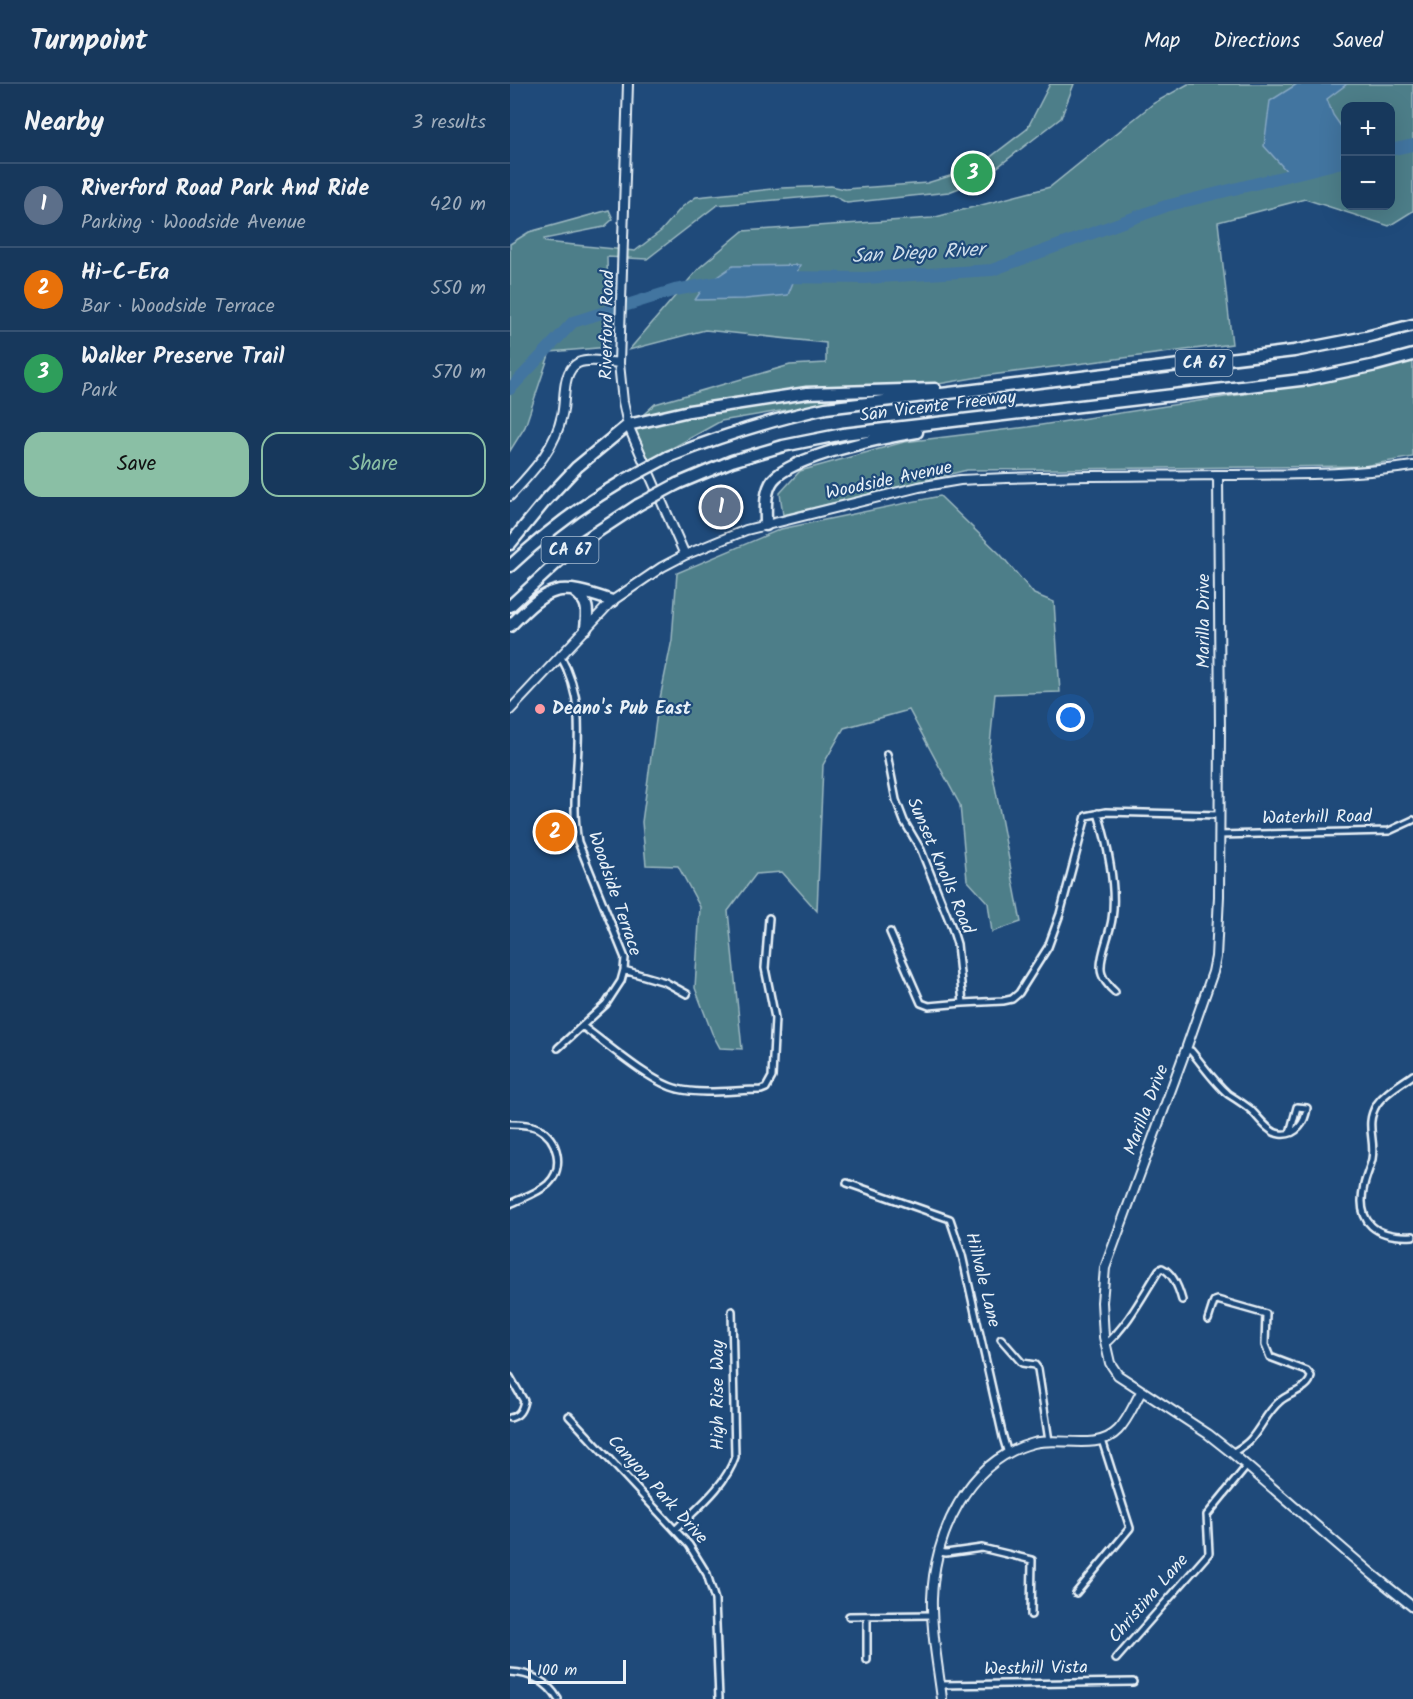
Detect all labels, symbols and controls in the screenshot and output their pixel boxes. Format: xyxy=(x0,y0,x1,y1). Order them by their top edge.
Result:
text: Turnpoint xyxy=(30,19,148,64)
text: Map xyxy=(1144,25,1180,58)
text: Directions xyxy=(1213,25,1300,58)
text: Saved xyxy=(1333,25,1383,58)
text: Nearby xyxy=(24,102,104,144)
map controls xyxy=(1341,102,1395,210)
button: + xyxy=(1341,102,1395,156)
text: 3 results xyxy=(412,107,486,139)
pin: 3 xyxy=(954,150,992,196)
button: − xyxy=(1341,156,1395,210)
text: Riverford Road Park And Ride xyxy=(81,172,369,207)
text: 1 xyxy=(40,189,47,221)
text: 420 m xyxy=(429,189,486,221)
text: Parking · Woodside Avenue xyxy=(81,207,306,239)
water label: San Diego River xyxy=(851,234,989,273)
text: Hi-C-Era xyxy=(81,256,169,291)
street label: Riverford Road xyxy=(593,269,623,380)
text: 2 xyxy=(38,273,49,305)
text: 550 m xyxy=(431,273,486,305)
text: Bar · Woodside Terrace xyxy=(81,291,275,323)
text: Walker Preserve Trail xyxy=(81,340,284,375)
road number: CA 67 xyxy=(1176,350,1232,376)
text: 3 xyxy=(38,357,49,389)
text: 570 m xyxy=(432,357,486,389)
text: Park xyxy=(81,375,117,407)
street label: San Vicente Freeway xyxy=(858,383,1018,431)
button: Save xyxy=(24,432,249,497)
button: Share xyxy=(261,432,486,497)
street label: Woodside Avenue xyxy=(823,453,955,509)
pin: 1 xyxy=(702,484,740,530)
road number: CA 67 xyxy=(542,537,598,563)
street label: Marilla Drive xyxy=(1190,574,1219,668)
place label: Deano's Pub East xyxy=(552,695,692,724)
marker: Deano's Pub East xyxy=(533,702,547,716)
your location xyxy=(1056,703,1085,732)
street label: Sunset Knolls Road xyxy=(898,793,982,940)
street label: Waterhill Road xyxy=(1262,803,1373,833)
pin: 2 xyxy=(536,810,574,855)
street label: Woodside Terrace xyxy=(579,828,649,960)
street label: Marilla Drive xyxy=(1116,1060,1178,1160)
street label: Hillvale Lane xyxy=(956,1229,1008,1331)
street label: High Rise Way xyxy=(704,1339,733,1450)
street label: Canyon Park Drive xyxy=(600,1428,714,1552)
street label: Christina Lane xyxy=(1102,1548,1196,1650)
street label: Westhill Vista xyxy=(984,1654,1088,1684)
scale bar xyxy=(528,1657,626,1684)
text: 100 m xyxy=(537,1658,577,1683)

